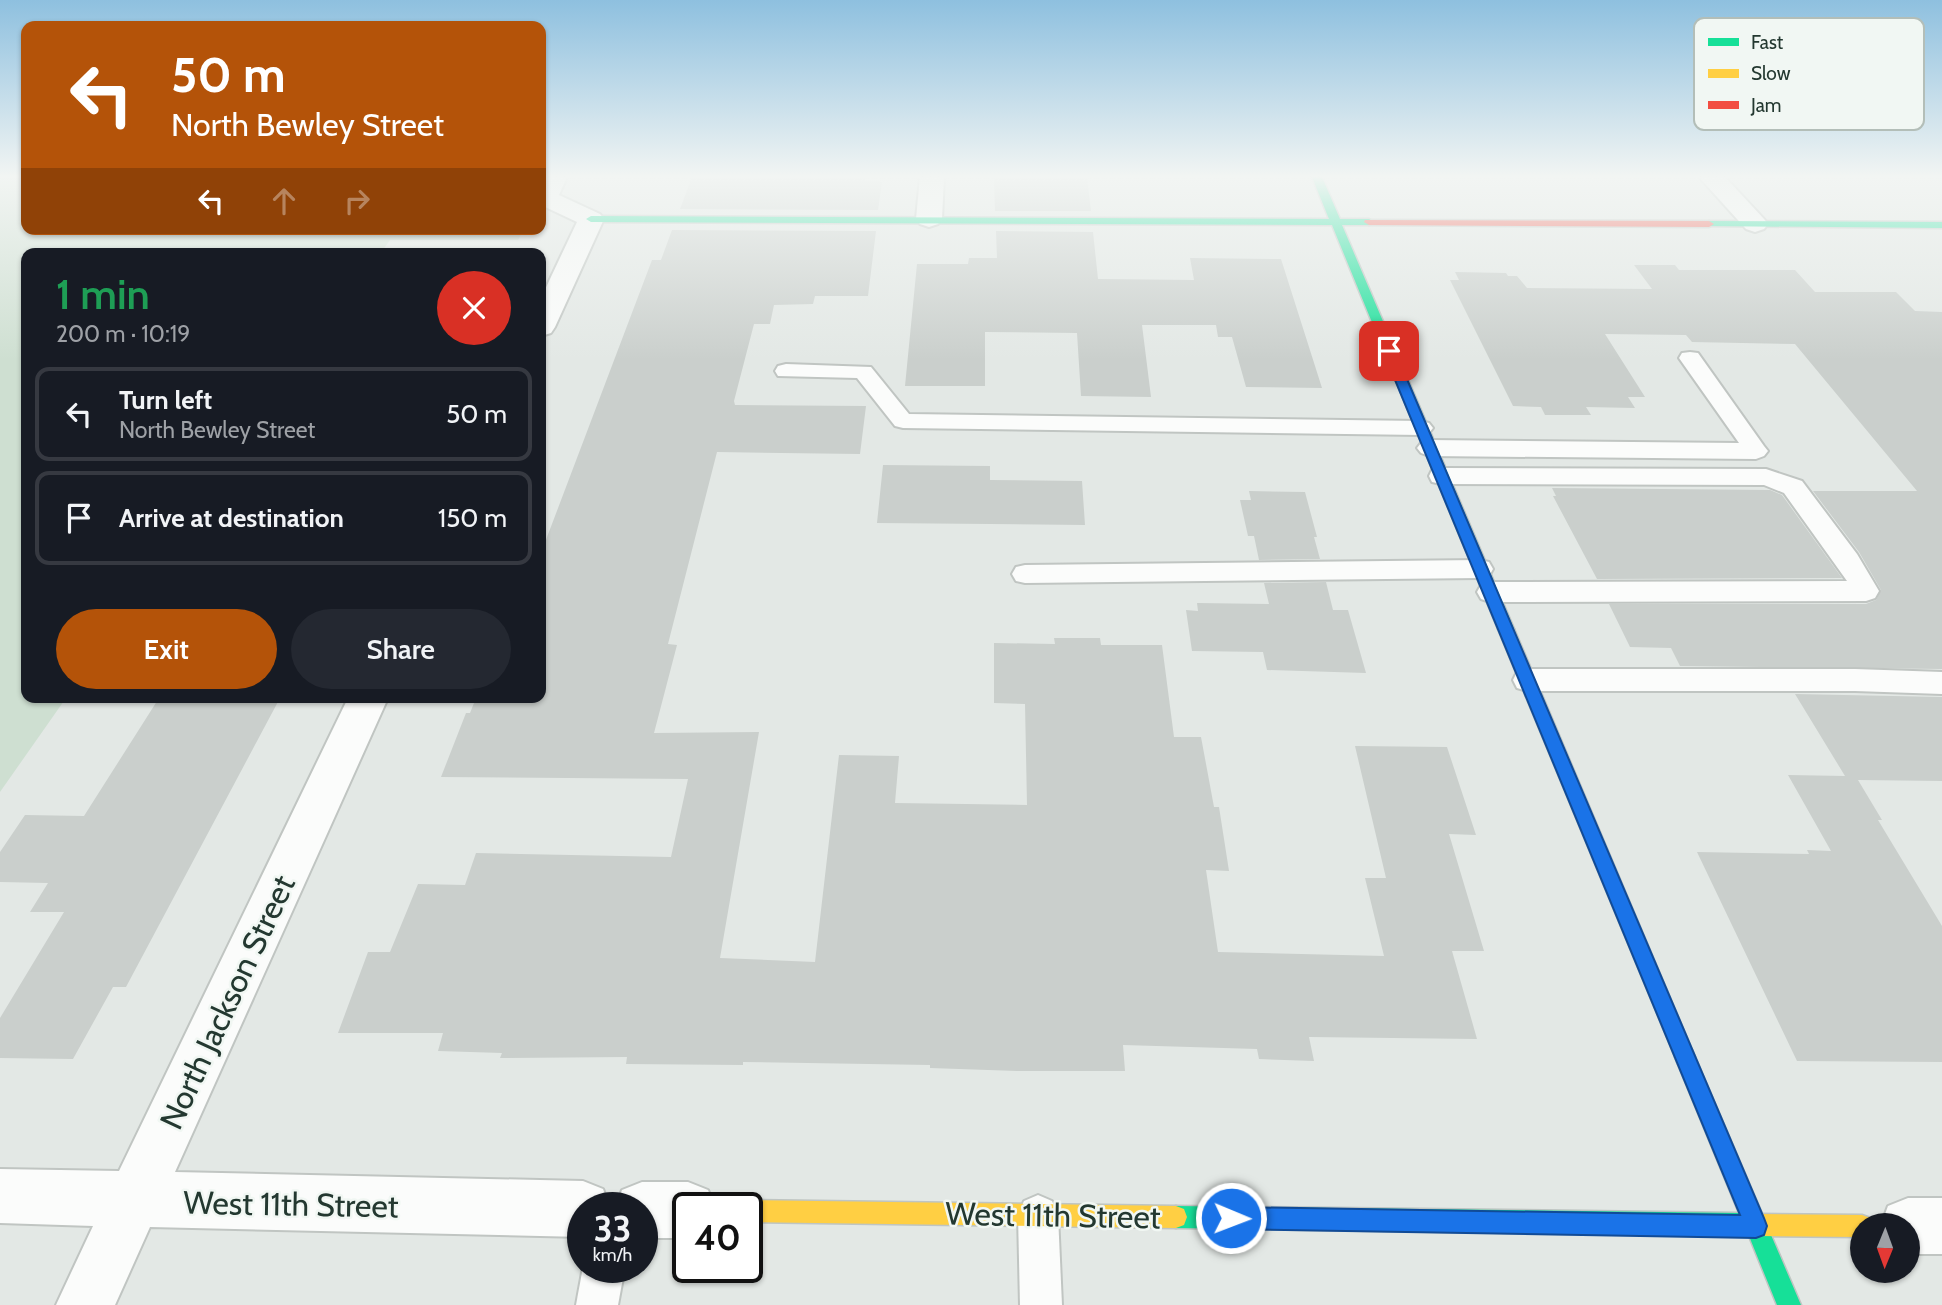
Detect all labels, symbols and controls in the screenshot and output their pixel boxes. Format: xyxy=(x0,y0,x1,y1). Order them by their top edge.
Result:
legend xyxy=(1694,18,1924,130)
text: Fast xyxy=(1751,31,1784,54)
text: 50 m xyxy=(171,45,286,104)
icon: left xyxy=(56,49,147,140)
text: Slow xyxy=(1751,62,1791,85)
text: Jam xyxy=(1750,94,1781,117)
text: North Bewley Street xyxy=(171,105,444,144)
icon: left xyxy=(192,182,230,220)
icon: ahead xyxy=(265,182,303,220)
icon: right xyxy=(338,182,376,220)
text: 1 min xyxy=(56,268,150,320)
button: close xyxy=(437,271,511,345)
text: 200 m · 10:19 xyxy=(56,320,190,348)
pin xyxy=(1359,321,1419,381)
icon: arrive xyxy=(1370,332,1408,370)
text: Turn left xyxy=(119,384,212,416)
icon: left xyxy=(60,395,98,433)
text: 50 m xyxy=(446,398,507,430)
text: North Bewley Street xyxy=(119,416,315,444)
icon: arrive xyxy=(60,499,98,537)
text: Arrive at destination xyxy=(119,502,344,534)
text: 150 m xyxy=(438,502,507,534)
button: Exit xyxy=(56,609,277,689)
button: Share xyxy=(291,609,511,689)
street label: North Jackson Street xyxy=(151,869,303,1135)
position arrow xyxy=(1194,1181,1268,1255)
street label: West 11th Street xyxy=(183,1183,399,1225)
speed limit sign: 40 xyxy=(672,1192,763,1283)
street label: West 11th Street xyxy=(945,1194,1161,1236)
text: 33 xyxy=(594,1207,631,1250)
north arrow xyxy=(1850,1213,1920,1283)
map controls xyxy=(1850,1213,1920,1283)
text: km/h xyxy=(593,1244,632,1266)

